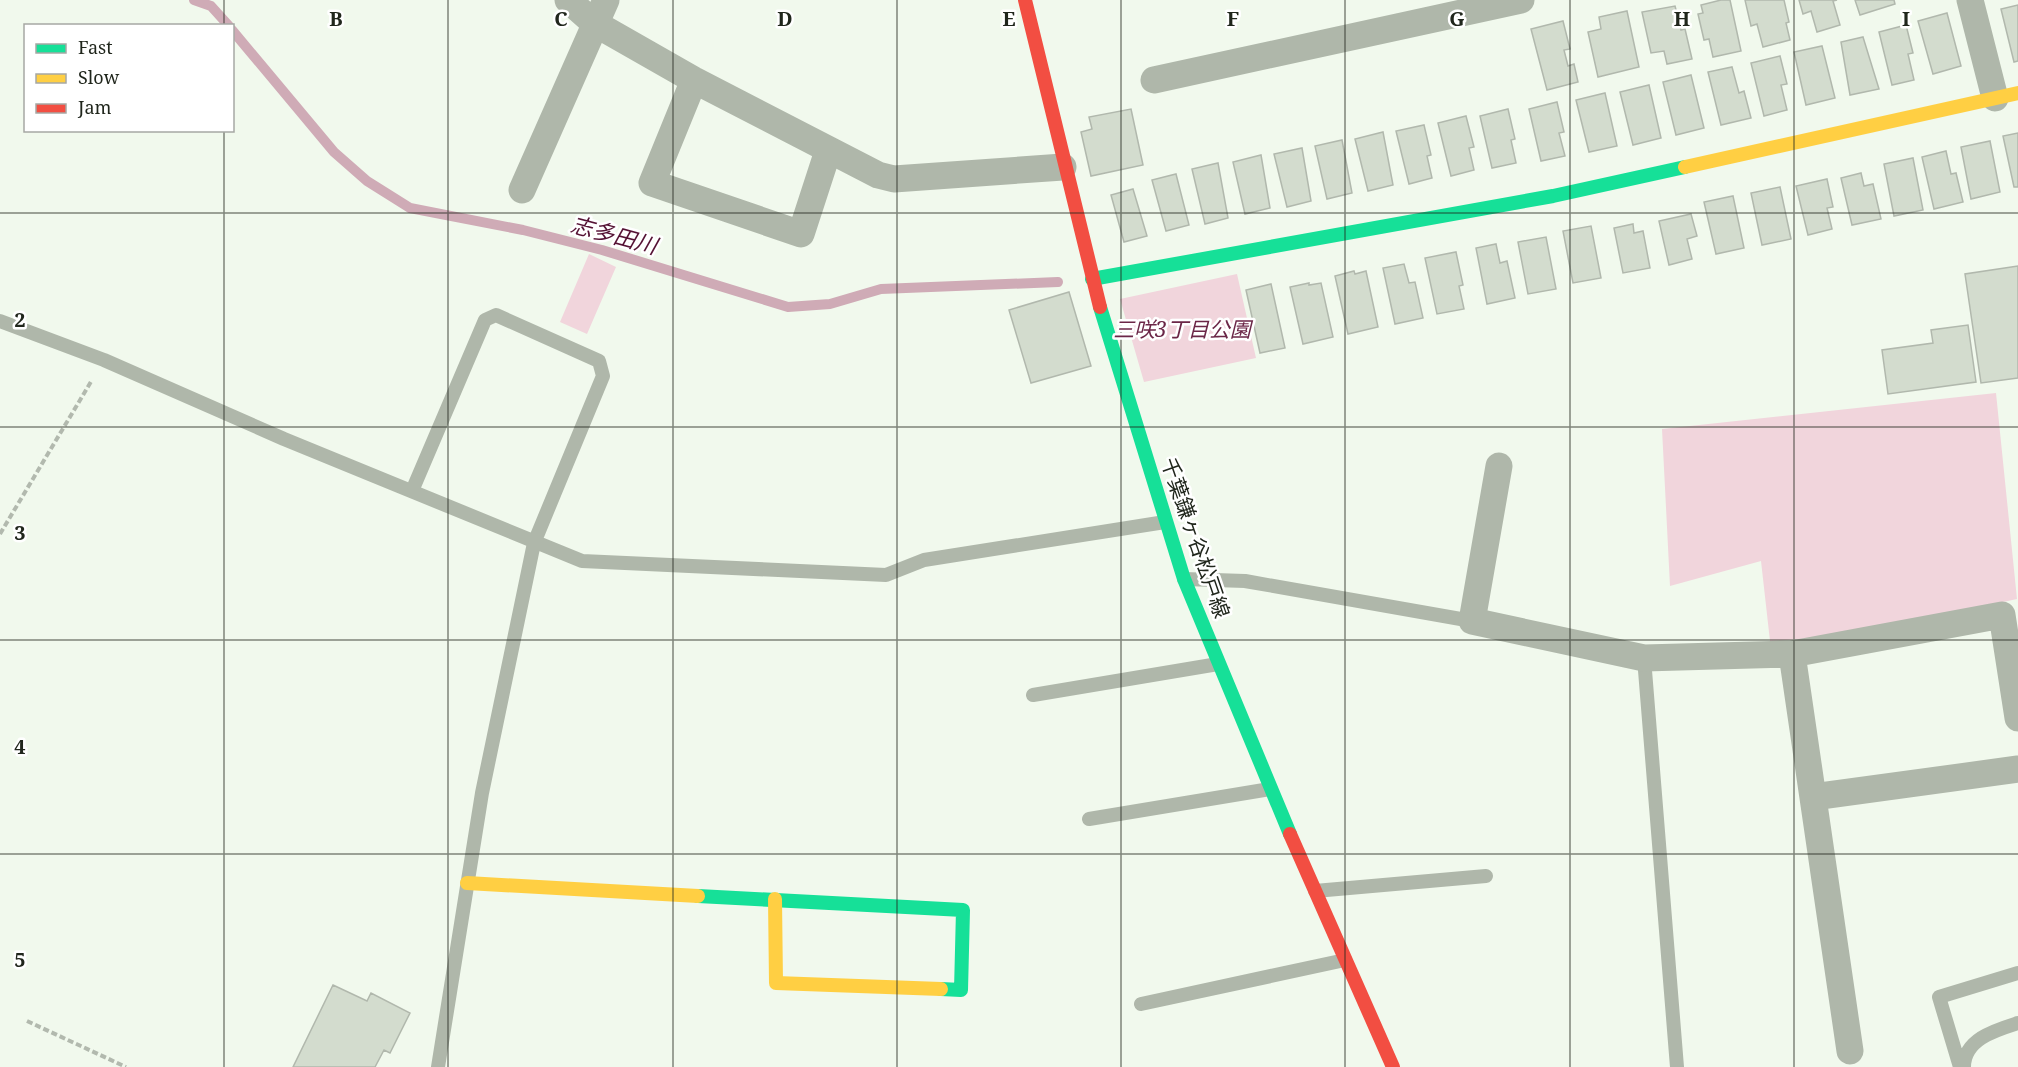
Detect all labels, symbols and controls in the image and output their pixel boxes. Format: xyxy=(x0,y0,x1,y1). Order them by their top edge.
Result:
text: B xyxy=(329,5,343,32)
text: C xyxy=(554,5,568,32)
text: D xyxy=(777,5,793,32)
text: E xyxy=(1002,5,1016,32)
text: F xyxy=(1227,5,1239,32)
text: G xyxy=(1449,5,1465,32)
text: H xyxy=(1674,5,1690,32)
text: I xyxy=(1902,5,1910,32)
legend xyxy=(24,24,234,132)
text: Fast xyxy=(78,35,113,59)
text: Slow xyxy=(78,65,120,89)
text: Jam xyxy=(77,95,112,119)
water label: 志多田川 xyxy=(568,208,663,260)
text: 2 xyxy=(14,306,26,333)
park label: 三咲3丁目公園 xyxy=(1113,315,1254,343)
street label: 千葉鎌ヶ谷松戸線 xyxy=(1155,454,1237,622)
text: 3 xyxy=(14,519,26,546)
text: 4 xyxy=(14,733,26,760)
text: 5 xyxy=(14,946,26,973)

